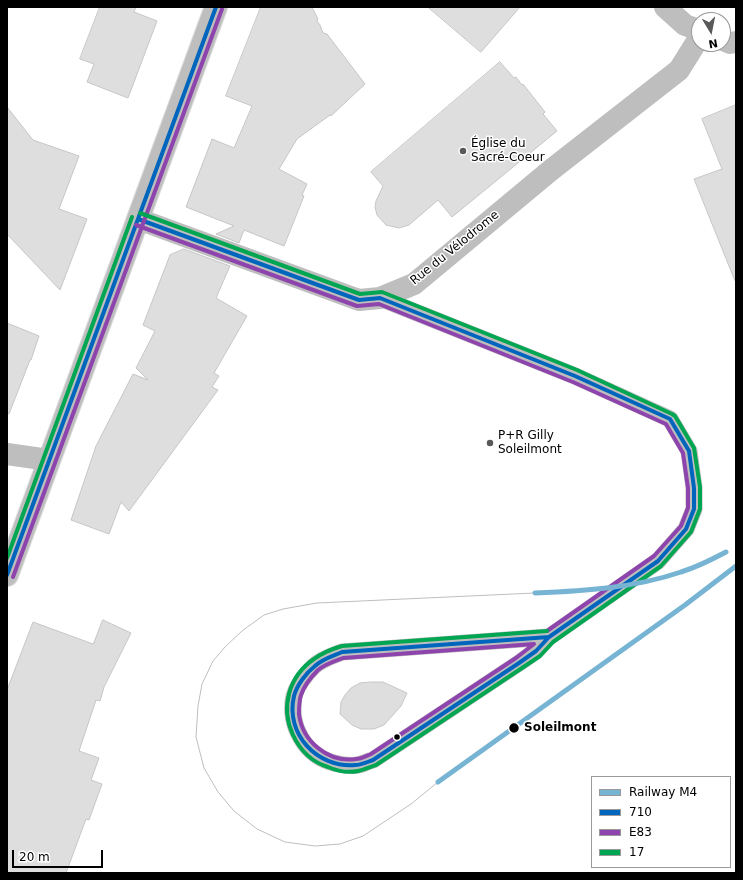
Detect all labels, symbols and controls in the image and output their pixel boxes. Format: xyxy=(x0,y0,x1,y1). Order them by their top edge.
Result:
north arrow xyxy=(691,12,731,52)
text: N xyxy=(707,36,719,51)
place label: Église du Sacré-Coeur xyxy=(471,137,545,165)
marker: Église du Sacré-Coeur xyxy=(458,146,468,156)
street label: Rue du Vélodrome xyxy=(408,208,502,288)
place label: P+R Gilly Soleilmont xyxy=(498,429,562,457)
marker: P+R Gilly Soleilmont xyxy=(485,438,495,448)
marker: Soleilmont xyxy=(507,721,521,735)
place label: Soleilmont xyxy=(524,721,596,735)
unlabelled marker xyxy=(392,732,402,742)
legend xyxy=(591,776,731,868)
text: Railway M4 xyxy=(629,785,697,799)
text: 710 xyxy=(629,805,652,819)
text: E83 xyxy=(629,825,652,839)
scale bar xyxy=(14,842,105,868)
text: 17 xyxy=(629,845,644,859)
text: 20 m xyxy=(19,850,50,864)

